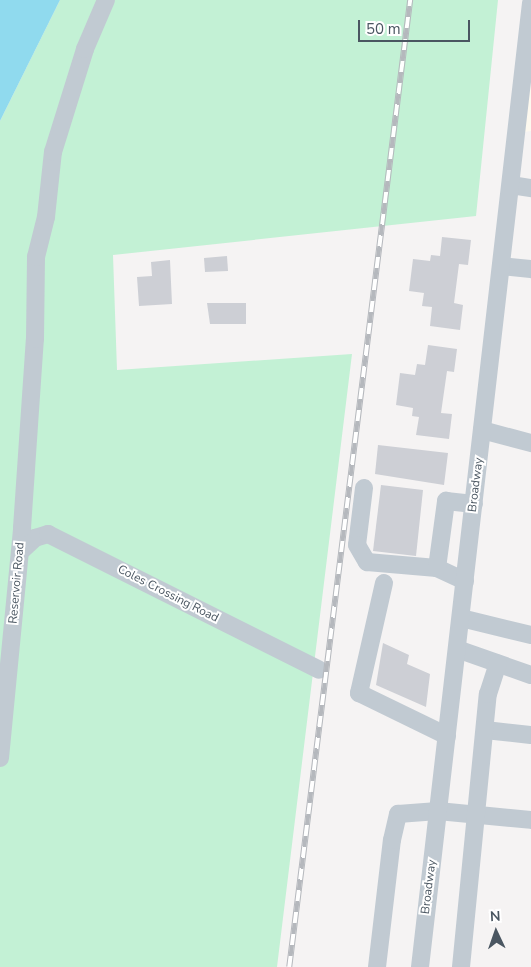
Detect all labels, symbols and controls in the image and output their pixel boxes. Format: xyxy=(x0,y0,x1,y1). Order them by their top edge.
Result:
scale bar xyxy=(361,10,474,42)
text: 50 m xyxy=(366,19,401,39)
street label: Broadway xyxy=(466,457,486,513)
street label: Reservoir Road xyxy=(6,542,28,624)
street label: Coles Crossing Road xyxy=(115,562,221,626)
street label: Broadway xyxy=(419,859,439,915)
north arrow xyxy=(471,907,521,957)
text: N xyxy=(489,907,501,926)

